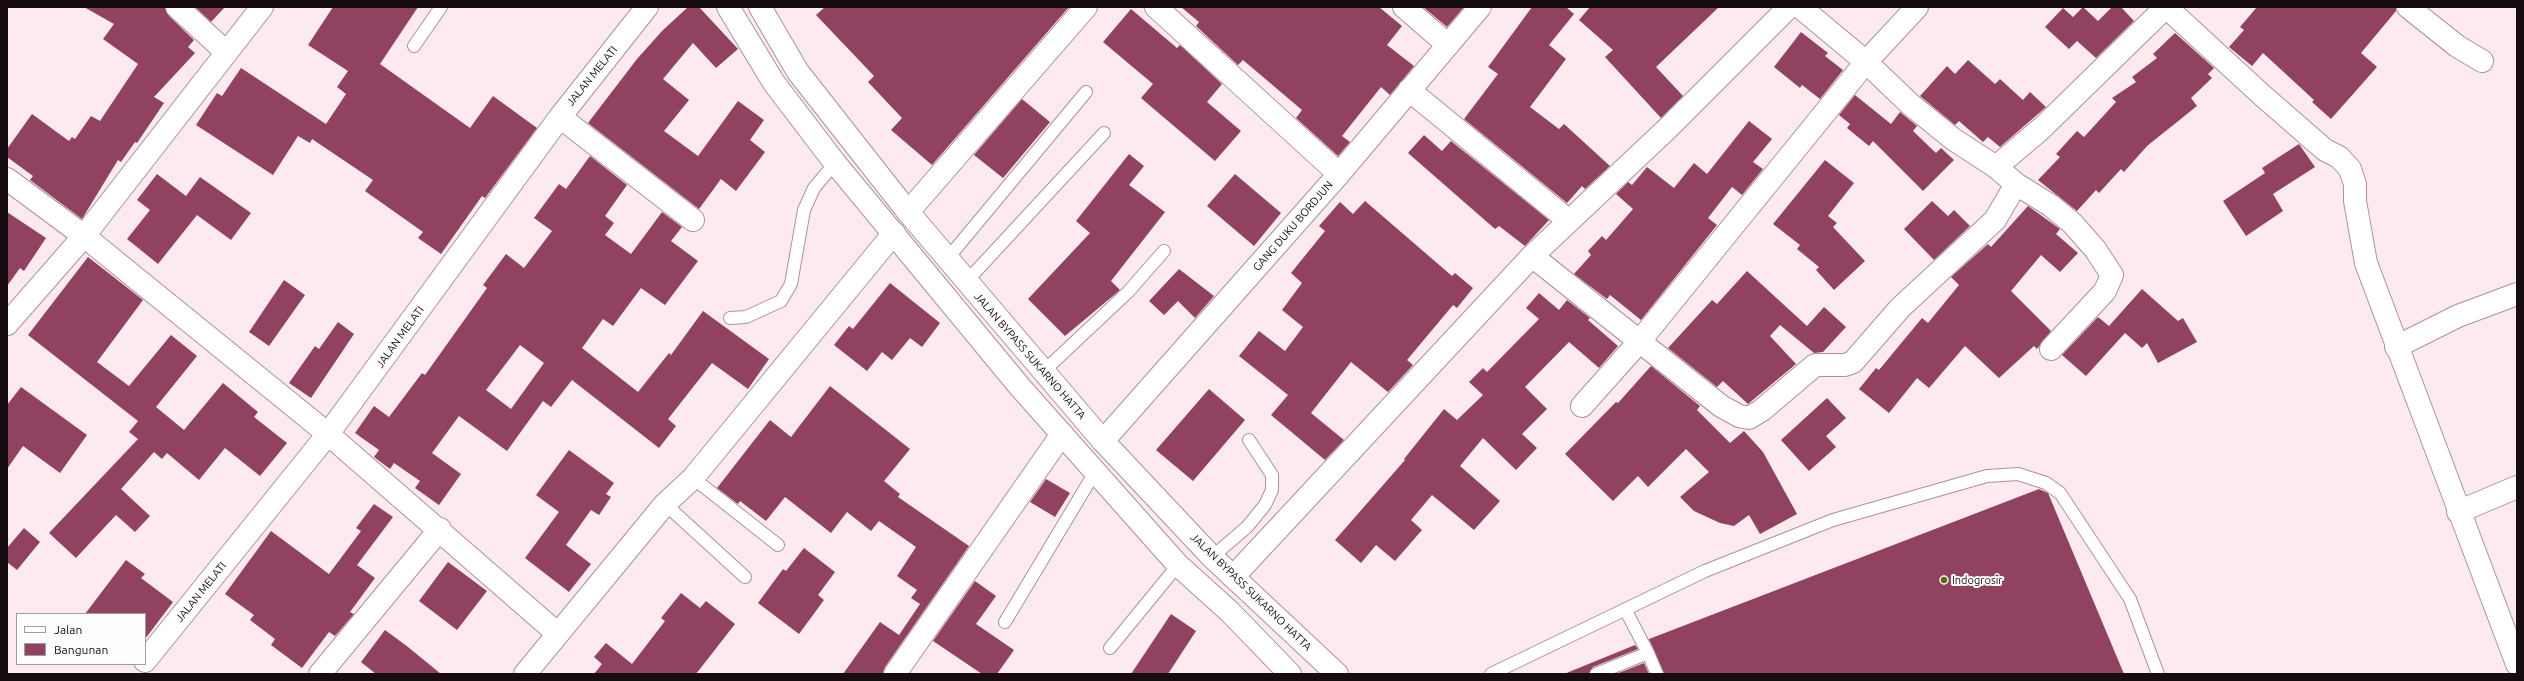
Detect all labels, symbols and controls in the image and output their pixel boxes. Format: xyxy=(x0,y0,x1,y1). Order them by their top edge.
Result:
street label: JALAN MELATI xyxy=(564,43,620,109)
street label: GANG DUKU BORDJUN xyxy=(1250,178,1336,274)
street label: JALAN BYPASS SUKARNO HATTA xyxy=(972,290,1088,422)
street label: JALAN MELATI xyxy=(373,304,427,370)
street label: JALAN BYPASS SUKARNO HATTA xyxy=(1188,531,1314,653)
street label: JALAN MELATI xyxy=(173,559,229,625)
place label: Indogrosir xyxy=(1952,573,2003,587)
marker: Indogrosir xyxy=(1939,575,1949,585)
legend xyxy=(16,613,146,665)
text: Jalan xyxy=(54,623,82,636)
text: Bangunan xyxy=(54,643,108,656)

